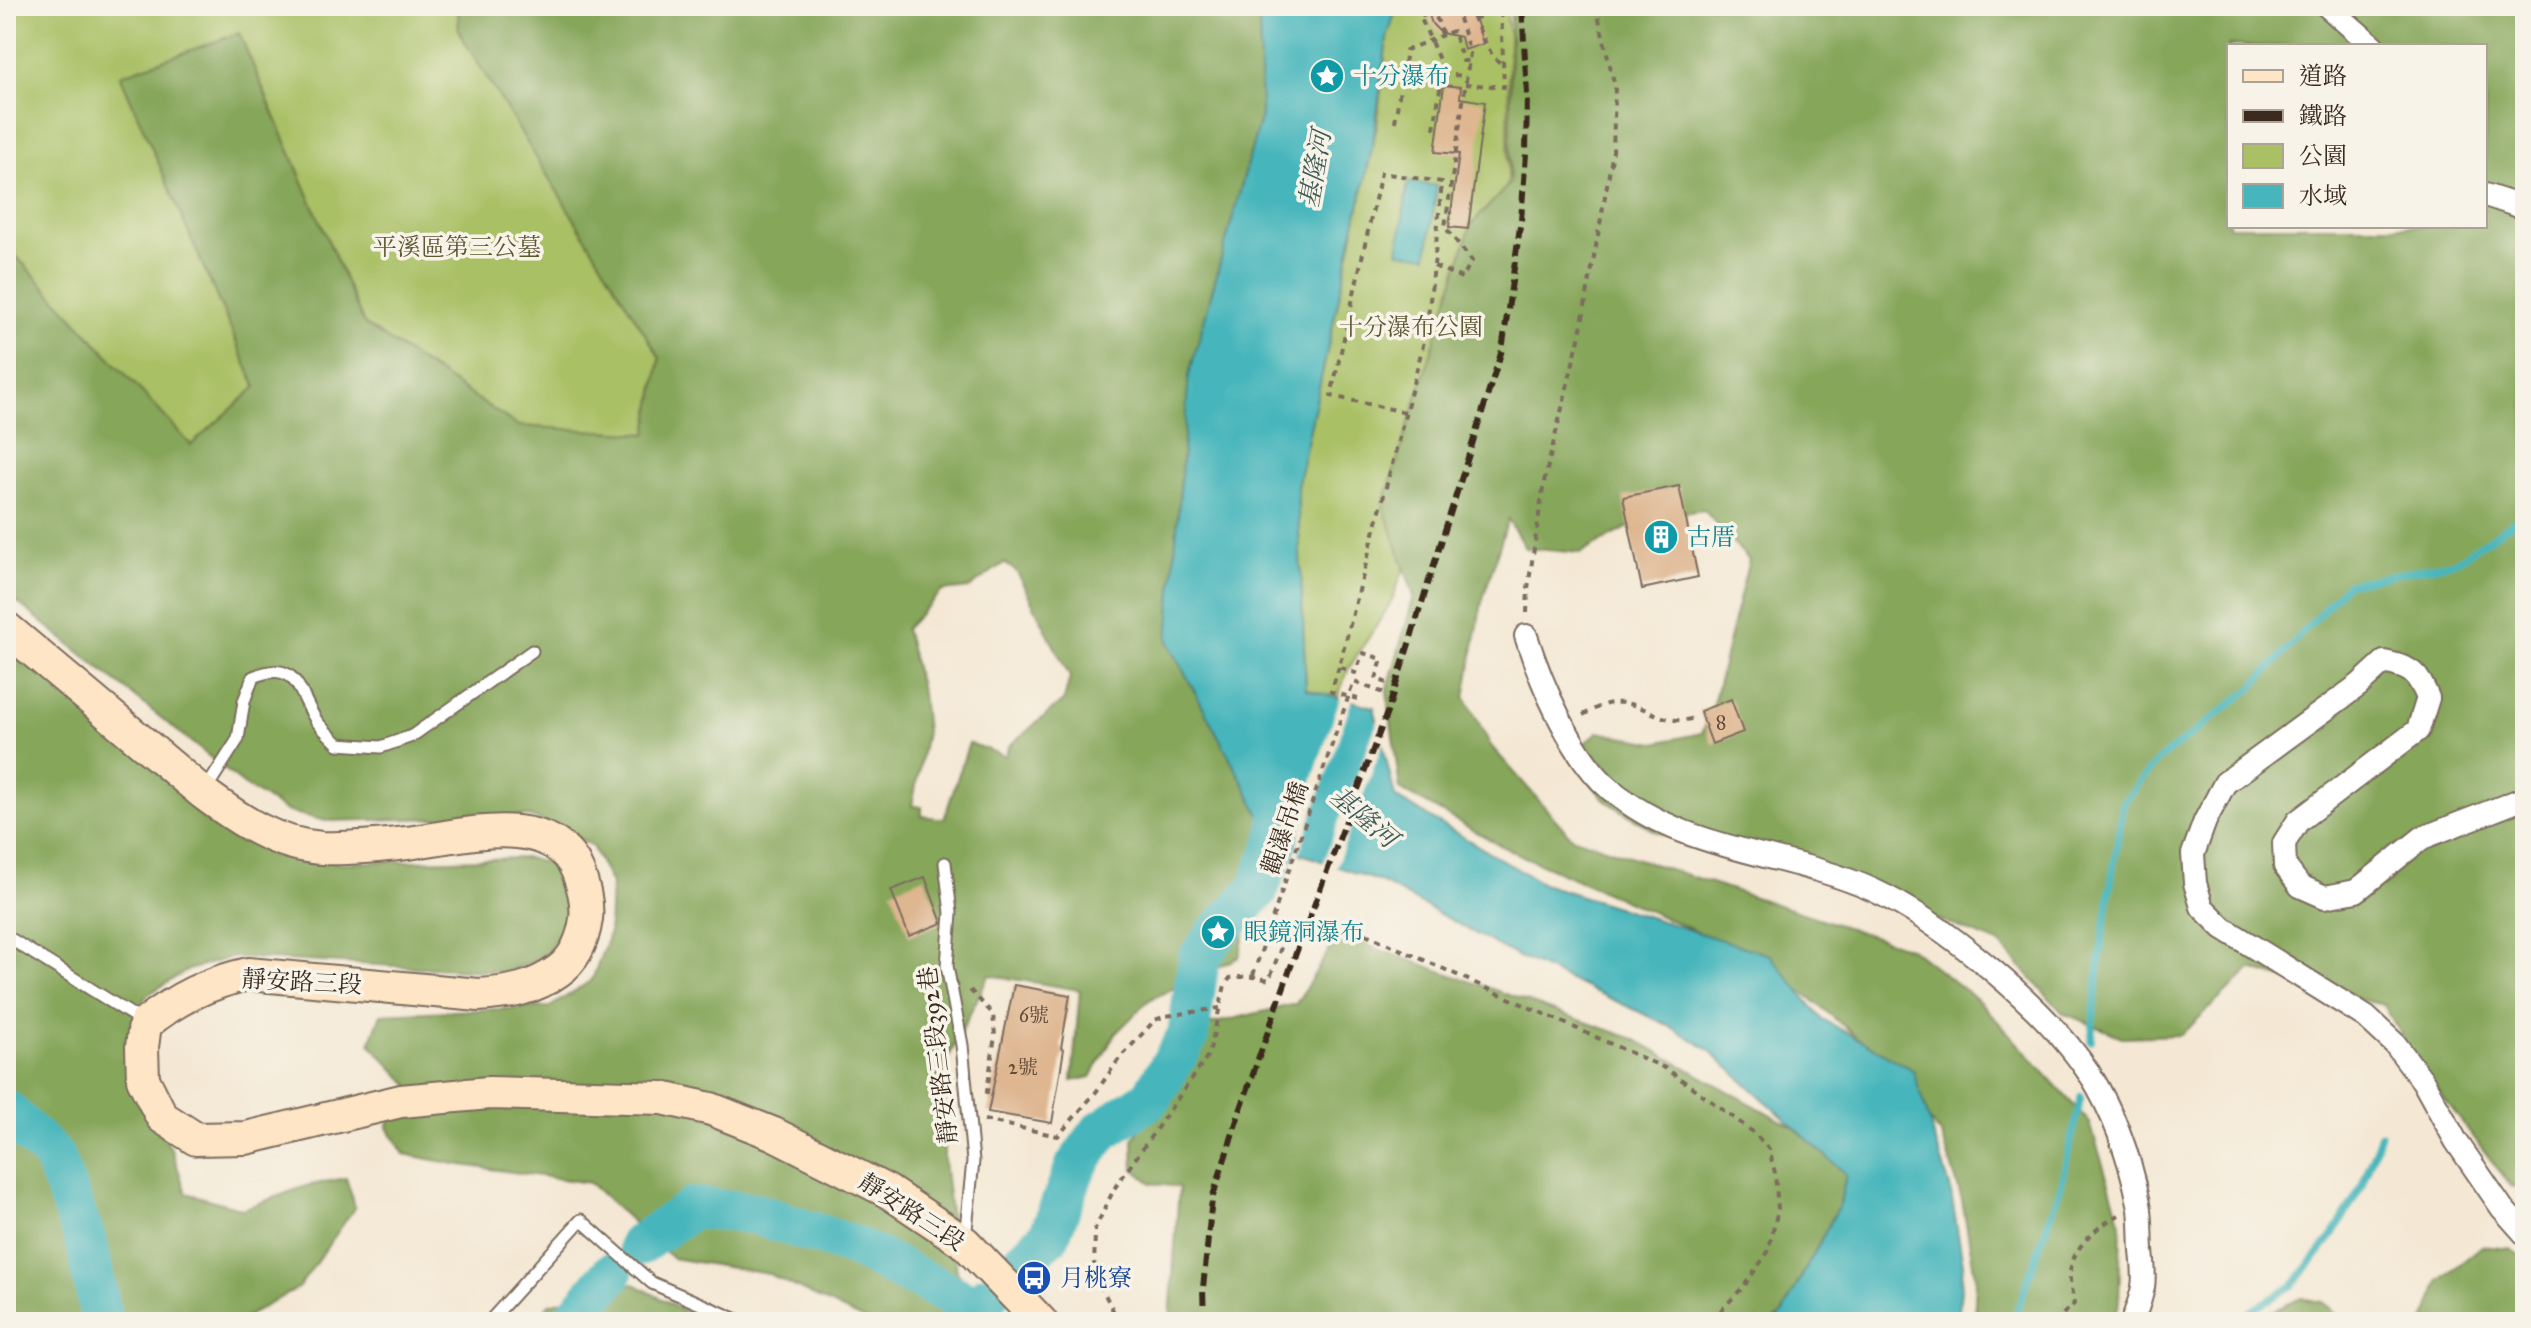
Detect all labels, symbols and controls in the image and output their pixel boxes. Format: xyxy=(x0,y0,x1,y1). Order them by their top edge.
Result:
legend xyxy=(2227,44,2487,228)
place icon: 十分瀑布 xyxy=(1308,57,1346,95)
place label: 十分瀑布 xyxy=(1353,61,1449,91)
text: 道路 xyxy=(2299,61,2347,91)
text: 鐵路 xyxy=(2299,101,2347,131)
water label: 基隆河 xyxy=(1292,124,1338,210)
text: 公園 xyxy=(2299,141,2347,171)
text: 水域 xyxy=(2299,181,2347,211)
park label: 平溪區第三公墓 xyxy=(373,232,541,262)
park label: 十分瀑布公園 xyxy=(1339,312,1483,342)
building icon: 古厝 xyxy=(1642,518,1680,556)
place label: 古厝 xyxy=(1687,522,1735,552)
house number: 8 xyxy=(1716,710,1726,734)
street label: 觀瀑吊橋 xyxy=(1255,778,1315,878)
water label: 基隆河 xyxy=(1324,780,1407,857)
place icon: 眼鏡洞瀑布 xyxy=(1199,913,1237,951)
place label: 眼鏡洞瀑布 xyxy=(1244,917,1364,947)
street label: 靜安路三段 xyxy=(241,964,363,1000)
street label: 靜安路三段392巷 xyxy=(912,965,964,1145)
house number: 6號 xyxy=(1019,1003,1049,1027)
house number: 2號 xyxy=(1008,1055,1038,1079)
street label: 靜安路三段 xyxy=(854,1167,970,1257)
bus stop icon: 月桃寮 xyxy=(1015,1259,1053,1297)
place label: 月桃寮 xyxy=(1060,1263,1132,1293)

